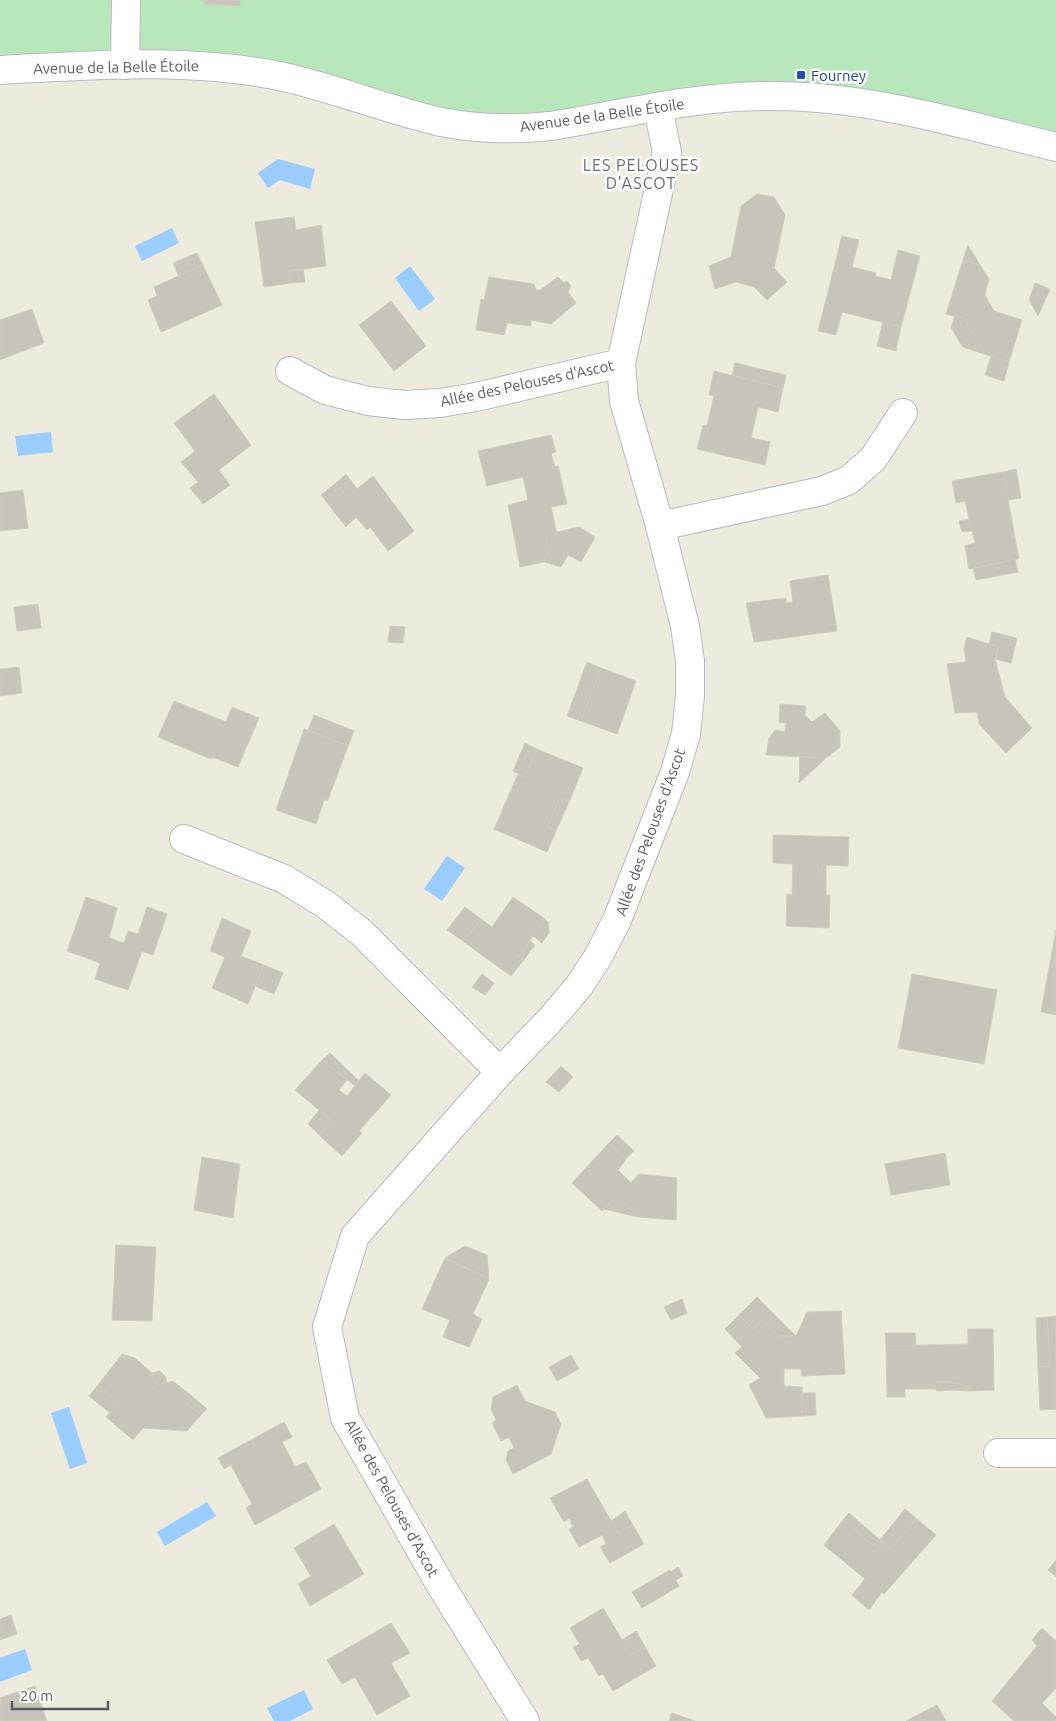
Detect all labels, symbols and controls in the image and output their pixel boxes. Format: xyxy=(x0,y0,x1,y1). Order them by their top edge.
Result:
street label: Avenue de la Belle Étoile xyxy=(33,57,199,77)
place label: Fourney xyxy=(811,67,866,84)
marker: Fourney xyxy=(795,69,807,81)
street label: Avenue de la Belle Étoile xyxy=(519,95,685,135)
district label: LES PELOUSES D'ASCOT xyxy=(583,156,699,192)
street label: Allée des Pelouses d'Ascot xyxy=(439,356,615,410)
street label: Allée des Pelouses d'Ascot xyxy=(612,746,688,918)
street label: Allée des Pelouses d'Ascot xyxy=(342,1416,442,1580)
scale bar xyxy=(12,1678,109,1710)
text: 20 m xyxy=(20,1687,53,1704)

